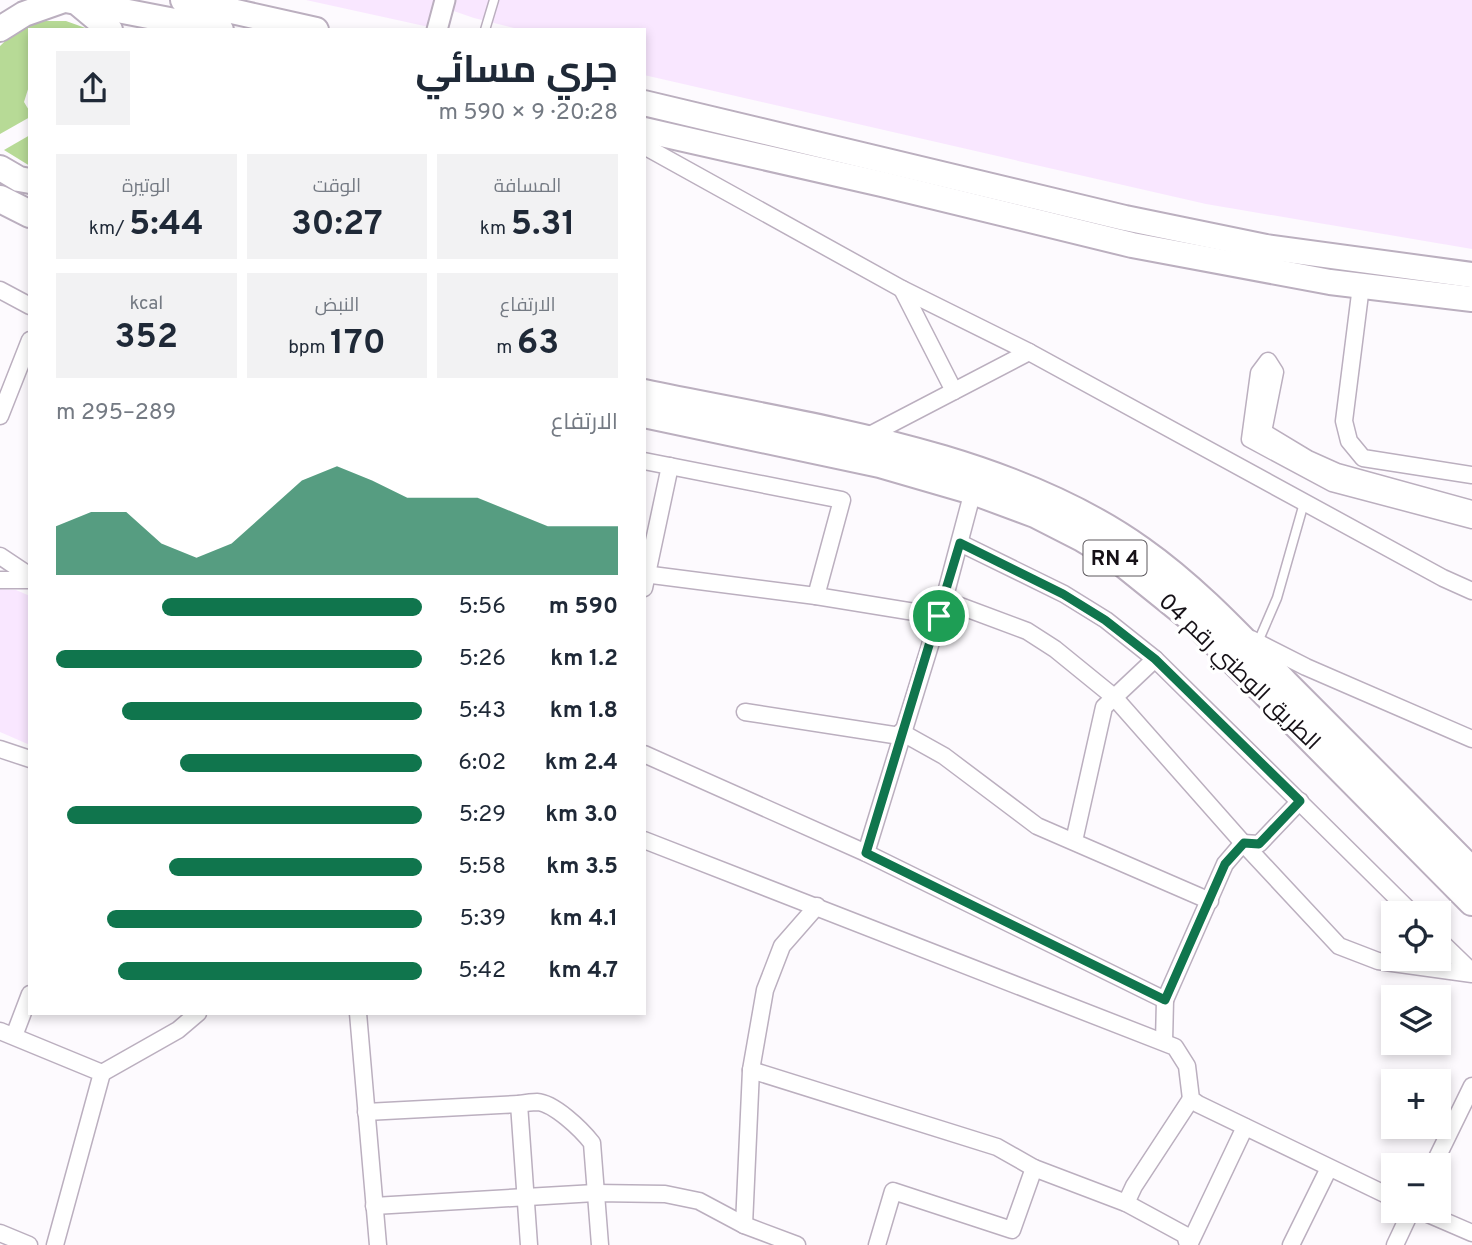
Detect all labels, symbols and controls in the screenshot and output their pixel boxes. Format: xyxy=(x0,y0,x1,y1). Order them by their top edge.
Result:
text: جري مسائي xyxy=(416,48,618,97)
button: share xyxy=(56,51,130,125)
text: 20:28 · 9 × 590 m xyxy=(438,99,618,128)
text: الوتيرة xyxy=(122,175,171,199)
text: الوقت xyxy=(313,175,361,199)
text: المسافة xyxy=(494,175,561,199)
text: 5:44 xyxy=(129,203,204,247)
text: 30:27 xyxy=(291,203,383,247)
text: 5.31 xyxy=(511,203,575,247)
text: /km xyxy=(89,217,129,241)
text: km xyxy=(480,217,511,241)
text: kcal xyxy=(129,292,163,316)
text: النبض xyxy=(315,294,359,318)
text: الارتفاع xyxy=(500,294,556,318)
text: 352 xyxy=(114,316,178,360)
text: 170 xyxy=(330,322,386,366)
text: 63 xyxy=(517,322,559,366)
text: bpm xyxy=(288,336,330,360)
text: m xyxy=(496,336,517,360)
text: 289–295 m xyxy=(56,399,176,428)
text: الارتفاع xyxy=(551,409,618,438)
road number: RN 4 xyxy=(1084,540,1146,576)
pin xyxy=(909,586,969,646)
street label: الطريق الوطني رقم 04 xyxy=(1150,588,1325,758)
text: 5:56 xyxy=(459,593,506,622)
text: 590 m xyxy=(549,593,618,622)
icon: arrive xyxy=(920,597,958,635)
text: 5:26 xyxy=(459,645,506,674)
text: 1.2 km xyxy=(550,645,618,674)
text: 5:43 xyxy=(458,697,506,726)
text: 1.8 km xyxy=(550,697,618,726)
text: 6:02 xyxy=(458,749,506,778)
text: 2.4 km xyxy=(545,749,618,778)
text: 5:29 xyxy=(459,801,506,830)
text: 3.0 km xyxy=(545,801,618,830)
text: 5:58 xyxy=(458,853,506,882)
text: 3.5 km xyxy=(546,853,618,882)
map controls xyxy=(1381,901,1451,1223)
button: locate xyxy=(1381,901,1451,971)
text: 5:39 xyxy=(459,905,506,934)
text: 4.1 km xyxy=(550,905,618,934)
text: 5:42 xyxy=(458,957,506,986)
text: 4.7 km xyxy=(548,957,618,986)
button: layers xyxy=(1381,985,1451,1055)
button: + xyxy=(1381,1069,1451,1139)
button: − xyxy=(1381,1153,1451,1223)

